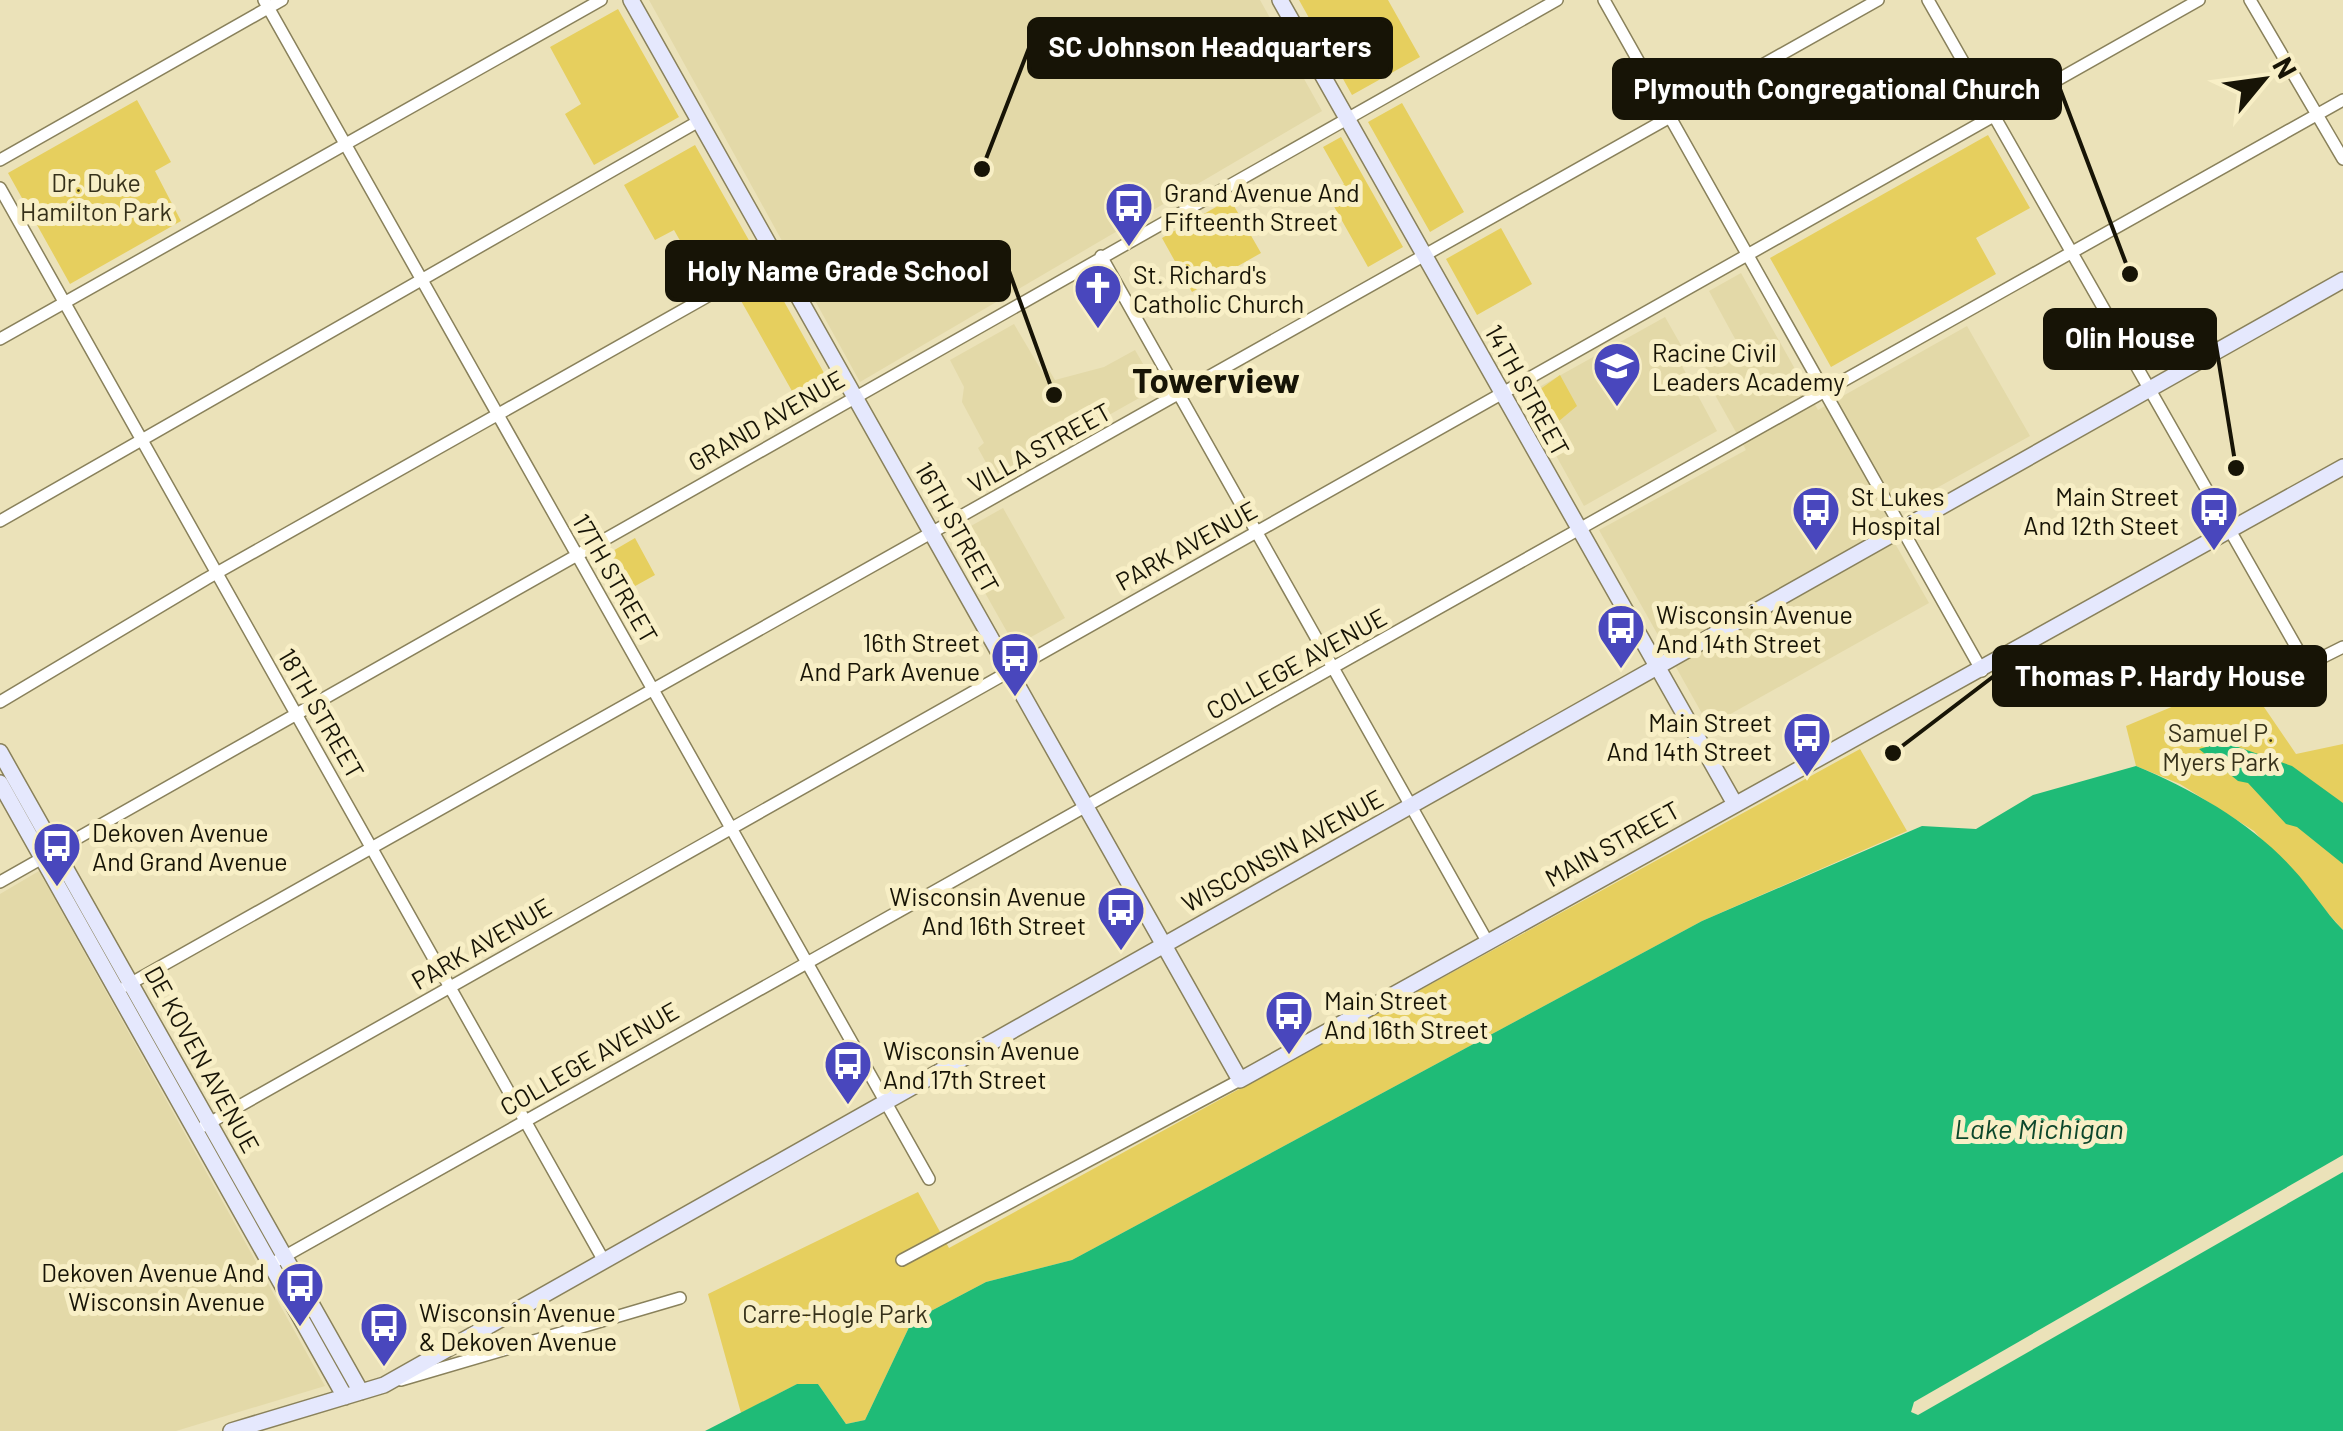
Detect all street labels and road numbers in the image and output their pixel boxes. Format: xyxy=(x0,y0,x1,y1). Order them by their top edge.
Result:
street label: 14TH STREET xyxy=(1479,319,1577,461)
street label: GRAND AVENUE xyxy=(683,363,849,477)
street label: VILLA STREET xyxy=(962,395,1116,499)
street label: 16TH STREET xyxy=(910,456,1006,598)
street label: PARK AVENUE xyxy=(1110,494,1262,596)
street label: 17TH STREET xyxy=(567,508,665,648)
street label: COLLEGE AVENUE xyxy=(1201,601,1391,725)
street label: 18TH STREET xyxy=(273,643,371,783)
street label: WISCONSIN AVENUE xyxy=(1176,782,1388,918)
street label: MAIN STREET xyxy=(1539,794,1685,892)
street label: PARK AVENUE xyxy=(406,891,556,995)
street label: DE KOVEN AVENUE xyxy=(139,960,267,1158)
street label: COLLEGE AVENUE xyxy=(494,995,684,1121)

